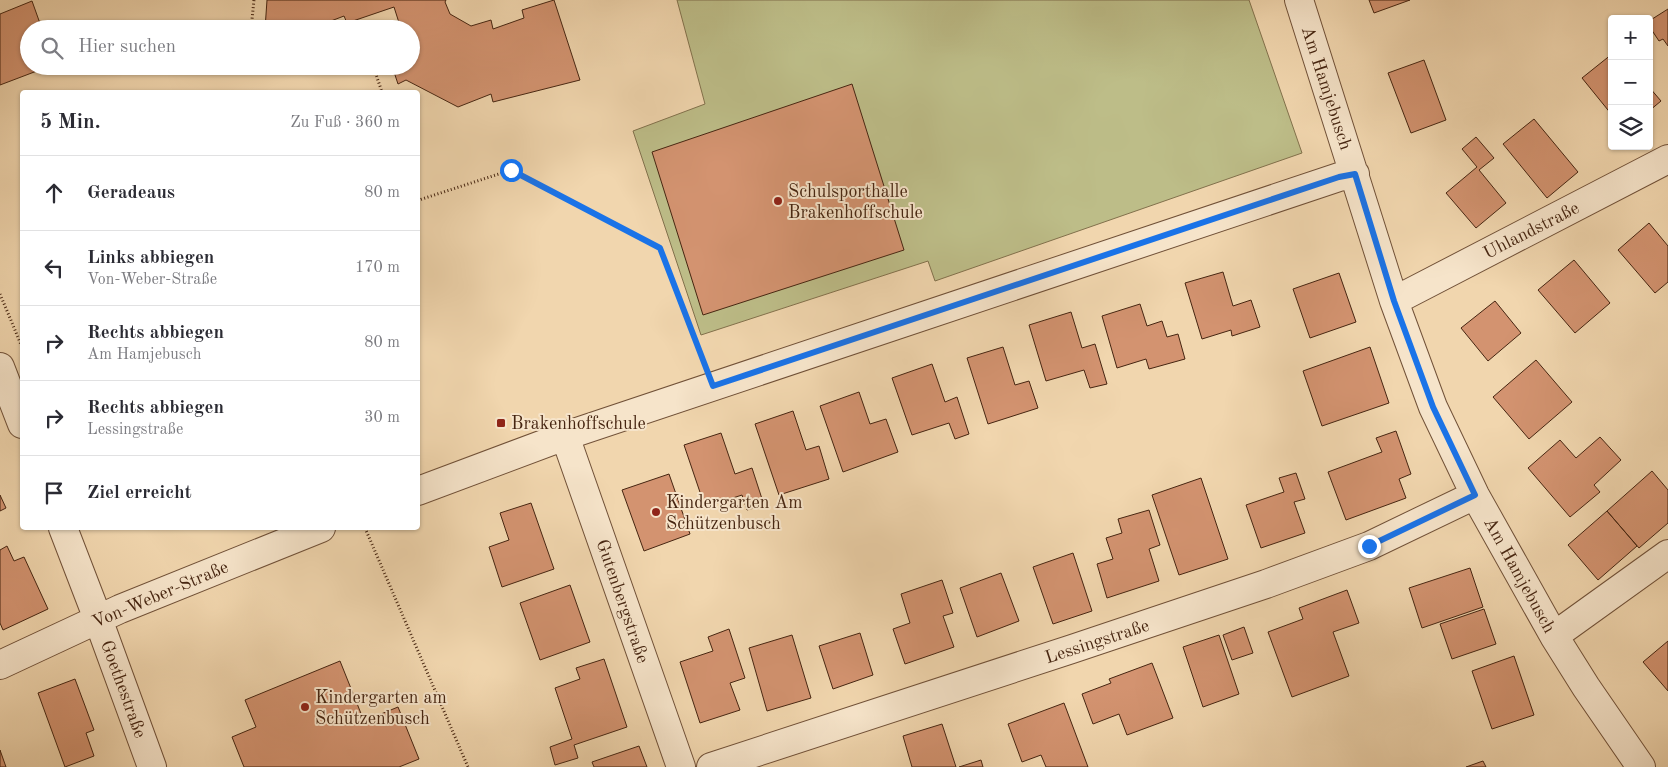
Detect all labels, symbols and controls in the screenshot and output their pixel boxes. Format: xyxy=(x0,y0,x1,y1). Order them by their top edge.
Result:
map controls xyxy=(1608,15,1653,150)
button: + xyxy=(1608,15,1653,60)
search box xyxy=(20,20,420,75)
street label: Am Hamjebusch xyxy=(1298,24,1355,153)
icon: search xyxy=(38,34,66,62)
text: Hier suchen xyxy=(78,38,176,57)
button: − xyxy=(1608,60,1653,105)
button: layers xyxy=(1608,105,1653,150)
text: 5 Min. xyxy=(40,112,101,133)
text: Zu Fuß · 360 m xyxy=(290,115,400,131)
route start xyxy=(500,159,523,182)
icon: ahead xyxy=(40,179,68,207)
place label: Schulsporthalle Brakenhoffschule xyxy=(788,183,923,222)
text: Geradeaus xyxy=(87,184,175,203)
text: 80 m xyxy=(364,185,400,201)
marker: Schulsporthalle Brakenhoffschule xyxy=(772,195,784,207)
street label: Uhlandstraße xyxy=(1481,199,1582,263)
text: Links abbiegen xyxy=(87,249,214,268)
icon: left xyxy=(40,254,68,282)
text: 170 m xyxy=(355,260,400,276)
text: Von-Weber-Straße xyxy=(87,272,217,288)
text: Rechts abbiegen xyxy=(87,324,224,343)
icon: right xyxy=(40,329,68,357)
text: 80 m xyxy=(364,335,400,351)
text: Am Hamjebusch xyxy=(87,347,201,363)
text: Rechts abbiegen xyxy=(87,399,224,418)
icon: right xyxy=(40,404,68,432)
text: 30 m xyxy=(364,410,400,426)
place label: Brakenhoffschule xyxy=(511,415,646,433)
marker: Brakenhoffschule xyxy=(495,417,507,429)
text: Lessingstraße xyxy=(87,422,183,438)
icon: arrive xyxy=(40,479,68,507)
text: Ziel erreicht xyxy=(87,484,192,503)
place label: Kindergarten Am Schützenbusch xyxy=(666,494,803,533)
marker: Kindergarten Am Schützenbusch xyxy=(650,506,662,518)
street label: Am Hamjebusch xyxy=(1480,515,1558,636)
route end xyxy=(1358,535,1381,558)
street label: Gutenbergstraße xyxy=(592,537,652,666)
street label: Von-Weber-Straße xyxy=(90,558,231,632)
street label: Lessingstraße xyxy=(1043,617,1152,667)
street label: Goethestraße xyxy=(97,638,149,741)
place label: Kindergarten am Schützenbusch xyxy=(315,689,447,728)
marker: Kindergarten am Schützenbusch xyxy=(299,701,311,713)

